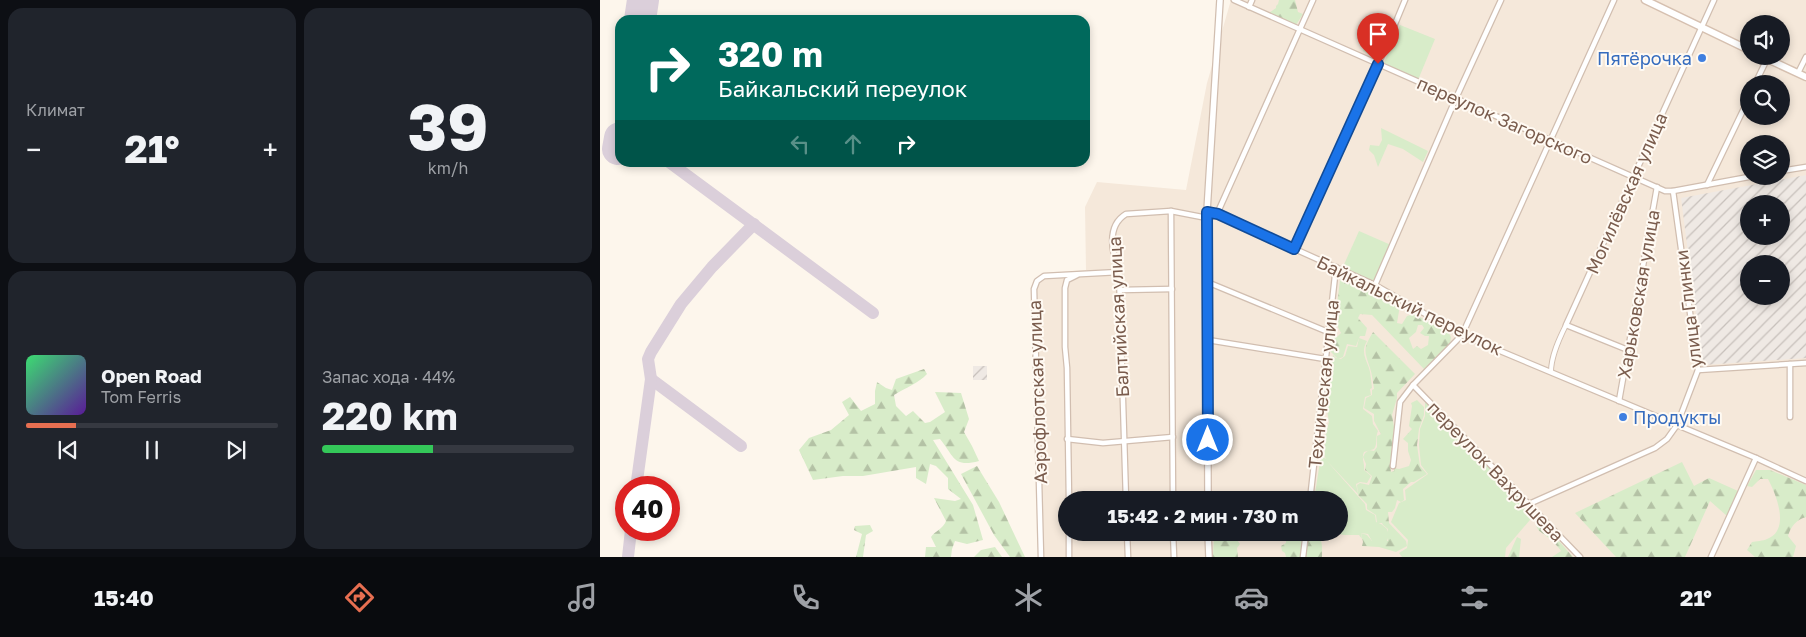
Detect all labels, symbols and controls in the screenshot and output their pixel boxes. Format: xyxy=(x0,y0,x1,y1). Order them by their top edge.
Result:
pin xyxy=(1357,13,1399,64)
map controls xyxy=(1740,15,1790,305)
button: sound xyxy=(1740,15,1790,65)
icon: arrive xyxy=(1364,20,1392,48)
text: 320 m xyxy=(718,33,823,75)
icon: right xyxy=(635,35,700,100)
place label: Пятёрочка xyxy=(1597,47,1692,69)
marker: Пятёрочка xyxy=(1696,52,1708,64)
street label: переулок Загорского xyxy=(1414,71,1596,169)
text: Байкальский переулок xyxy=(718,75,967,102)
button: search xyxy=(1740,75,1790,125)
text: 39 xyxy=(408,86,488,164)
text: Климат xyxy=(26,100,85,120)
street label: Могилёвская улица xyxy=(1580,109,1672,277)
text: 21° xyxy=(125,126,180,171)
icon: left xyxy=(786,130,814,158)
icon: ahead xyxy=(839,130,867,158)
icon: right xyxy=(892,130,920,158)
text: − xyxy=(26,133,41,166)
text: + xyxy=(263,133,278,166)
button: layers xyxy=(1740,135,1790,185)
text: km/h xyxy=(428,158,468,178)
button: + xyxy=(1740,195,1790,245)
street label: Харьковская улица xyxy=(1612,208,1664,380)
street label: Балтийская улица xyxy=(1103,236,1133,398)
street label: улица Глинки xyxy=(1670,249,1706,369)
street label: Байкальский переулок xyxy=(1313,250,1507,360)
button: − xyxy=(1740,255,1790,305)
street label: Техническая улица xyxy=(1303,299,1343,469)
street label: Аэрофлотская улица xyxy=(1023,300,1051,484)
text: Open Road xyxy=(101,364,202,387)
text: Запас хода · 44% xyxy=(322,367,455,387)
text: Tom Ferris xyxy=(101,387,181,407)
text: 220 km xyxy=(322,393,458,438)
street label: переулок Вахрушева xyxy=(1423,396,1569,546)
place label: Продукты xyxy=(1633,406,1721,428)
marker: Продукты xyxy=(1617,411,1629,423)
position arrow xyxy=(1181,413,1233,465)
icon: previous xyxy=(54,436,82,464)
icon: pause xyxy=(138,436,166,464)
icon: next xyxy=(222,436,250,464)
speed limit sign: 40 xyxy=(615,476,680,541)
text: 15:42 · 2 мин · 730 m xyxy=(1108,504,1298,527)
icon: directions xyxy=(342,580,377,615)
icon: music xyxy=(565,580,600,615)
icon: phone xyxy=(788,580,823,615)
icon: climate xyxy=(1011,580,1046,615)
icon: car xyxy=(1234,580,1269,615)
icon: filters xyxy=(1457,580,1492,615)
text: 15:40 xyxy=(94,584,154,611)
text: 21° xyxy=(1680,584,1712,611)

